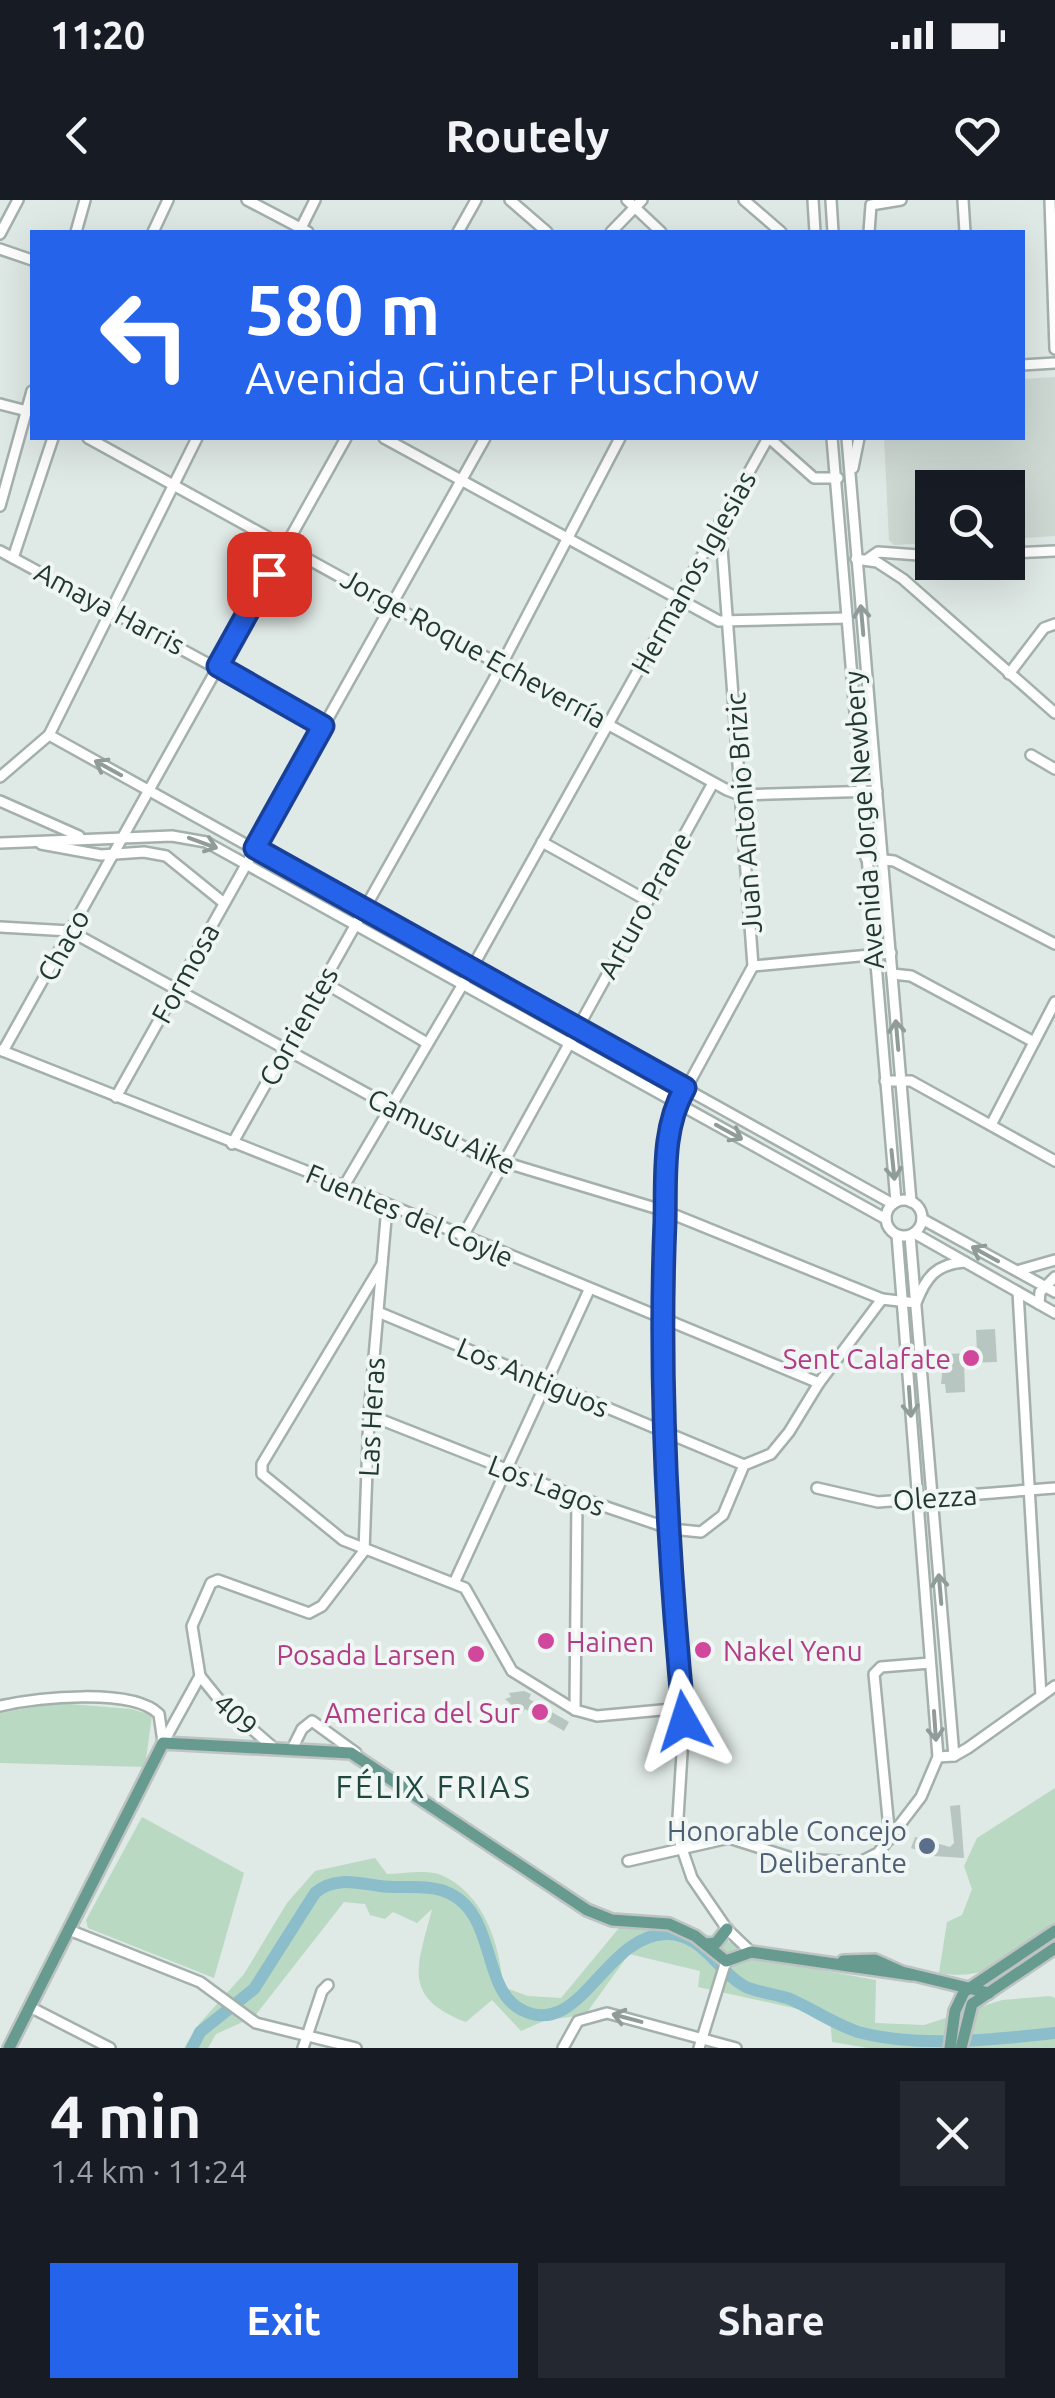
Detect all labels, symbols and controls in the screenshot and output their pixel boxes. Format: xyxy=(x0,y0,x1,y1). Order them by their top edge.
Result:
text: 11:20 xyxy=(50,14,145,56)
icon: back xyxy=(50,108,105,163)
icon: heart xyxy=(950,108,1005,163)
text: Routely xyxy=(446,110,609,161)
icon: left xyxy=(80,270,210,400)
text: 580 m xyxy=(245,270,440,348)
text: Avenida Günter Pluschow xyxy=(245,352,760,403)
street label: Hermanos Iglesias xyxy=(625,465,761,679)
map controls xyxy=(915,470,1025,580)
button: search xyxy=(915,470,1025,580)
pin xyxy=(227,532,312,617)
icon: arrive xyxy=(242,547,297,602)
street label: Amaya Harris xyxy=(30,556,190,660)
street label: Jorge Roque Echeverría xyxy=(336,562,612,734)
one-way arrow xyxy=(852,605,871,637)
street label: Avenida Jorge Newbery xyxy=(837,670,889,970)
street label: Juan Antonio Brizic xyxy=(719,691,767,935)
one-way arrow xyxy=(93,757,123,777)
street label: Arturo Prane xyxy=(591,826,697,984)
one-way arrow xyxy=(187,835,218,853)
street label: Chaco xyxy=(31,904,95,986)
street label: Formosa xyxy=(145,918,225,1028)
street label: Corrientes xyxy=(253,961,343,1091)
one-way arrow xyxy=(888,1019,907,1051)
street label: Camusu Aike xyxy=(363,1082,521,1180)
one-way arrow xyxy=(714,1122,744,1142)
one-way arrow xyxy=(883,1148,902,1180)
street label: Fuentes del Coyle xyxy=(302,1157,518,1273)
one-way arrow xyxy=(971,1243,1000,1263)
street label: Los Antiguos xyxy=(452,1331,614,1423)
place label: Sent Calafate xyxy=(783,1343,951,1374)
marker: Sent Calafate xyxy=(960,1347,982,1369)
street label: Las Heras xyxy=(352,1357,390,1477)
one-way arrow xyxy=(900,1386,919,1418)
street label: Los Lagos xyxy=(484,1449,610,1521)
street label: Olezza xyxy=(892,1479,978,1515)
one-way arrow xyxy=(930,1574,949,1606)
place label: Hainen xyxy=(566,1626,654,1657)
marker: Hainen xyxy=(535,1630,557,1652)
place label: Nakel Yenu xyxy=(723,1635,863,1666)
place label: Posada Larsen xyxy=(277,1639,456,1670)
marker: Nakel Yenu xyxy=(692,1639,714,1661)
marker: Posada Larsen xyxy=(465,1643,487,1665)
position arrow xyxy=(632,1669,736,1773)
street label: 409 xyxy=(208,1687,264,1741)
place label: America del Sur xyxy=(324,1697,520,1728)
marker: America del Sur xyxy=(529,1701,551,1723)
one-way arrow xyxy=(926,1710,945,1742)
district label: FÉLIX FRIAS xyxy=(336,1768,532,1804)
place label: Honorable Concejo Deliberante xyxy=(667,1815,907,1878)
marker: Honorable Concejo Deliberante xyxy=(916,1835,938,1857)
one-way arrow xyxy=(611,2007,643,2026)
button: close xyxy=(900,2081,1005,2186)
text: 4 min xyxy=(50,2082,202,2149)
text: 1.4 km · 11:24 xyxy=(50,2153,248,2189)
button: Exit xyxy=(50,2263,518,2378)
button: Share xyxy=(538,2263,1005,2378)

